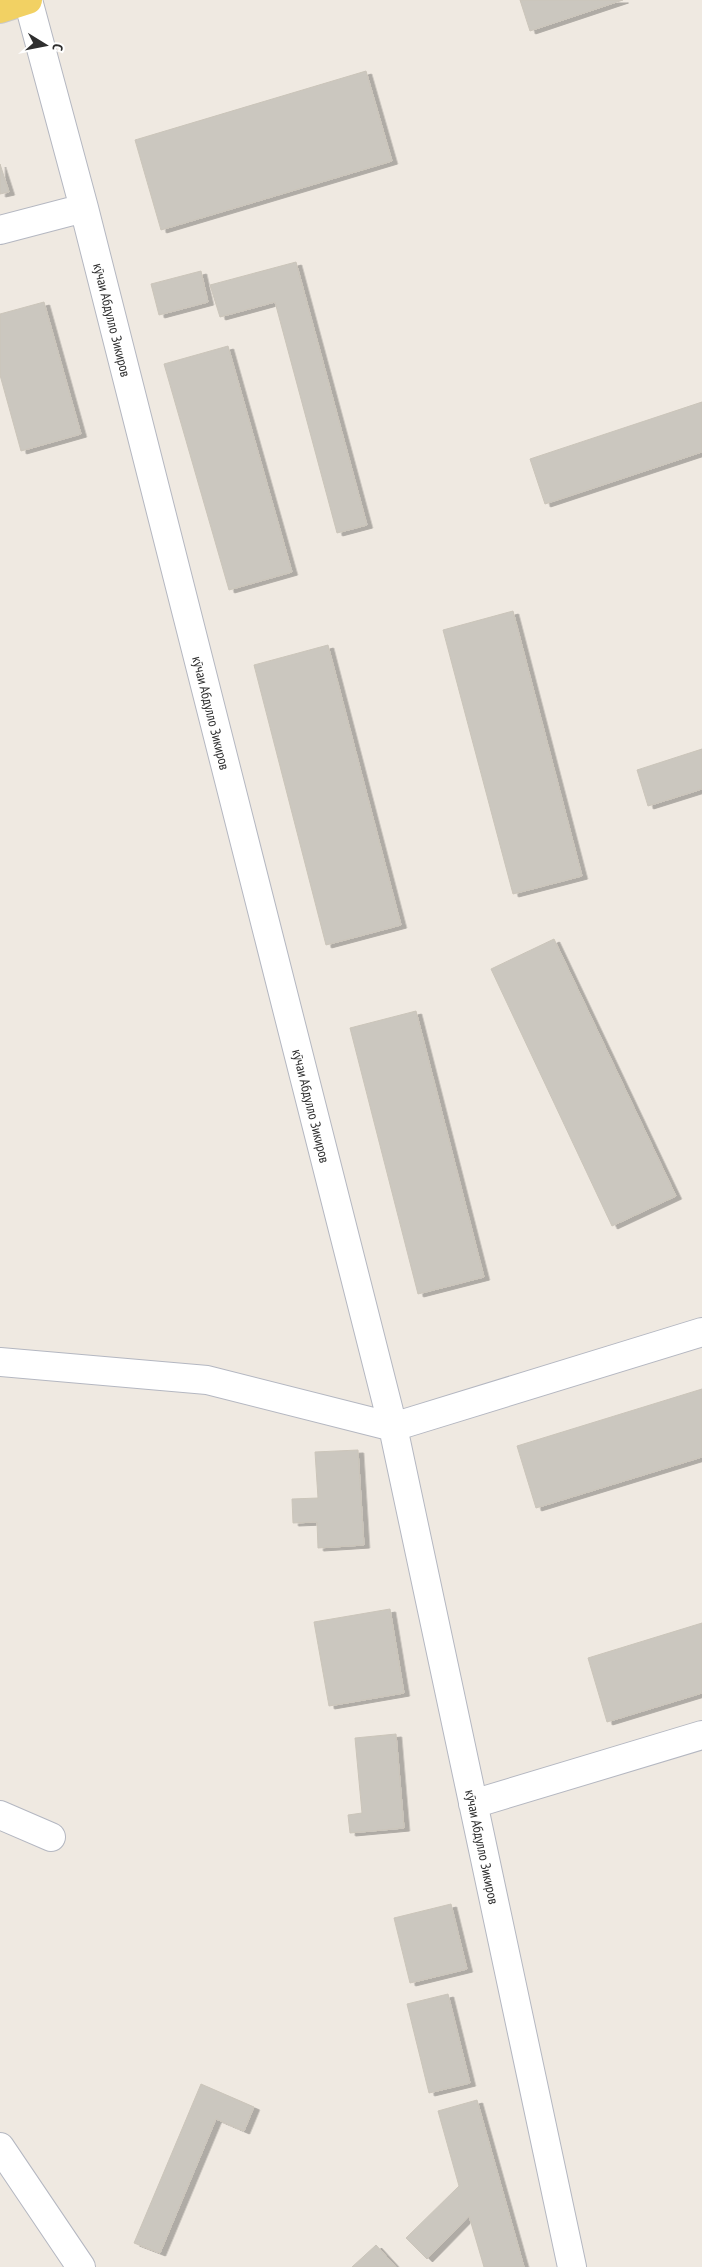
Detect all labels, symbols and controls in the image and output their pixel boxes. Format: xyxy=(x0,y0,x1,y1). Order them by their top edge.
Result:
north arrow xyxy=(20,20,70,70)
text: С xyxy=(48,43,67,53)
street label: кӯчаи Абдулло Зикиров xyxy=(89,261,135,379)
street label: кӯчаи Абдулло Зикиров xyxy=(188,654,234,772)
street label: кӯчаи Абдулло Зикиров xyxy=(288,1047,334,1165)
street label: кӯчаи Абдулло Зикиров xyxy=(461,1788,503,1906)

